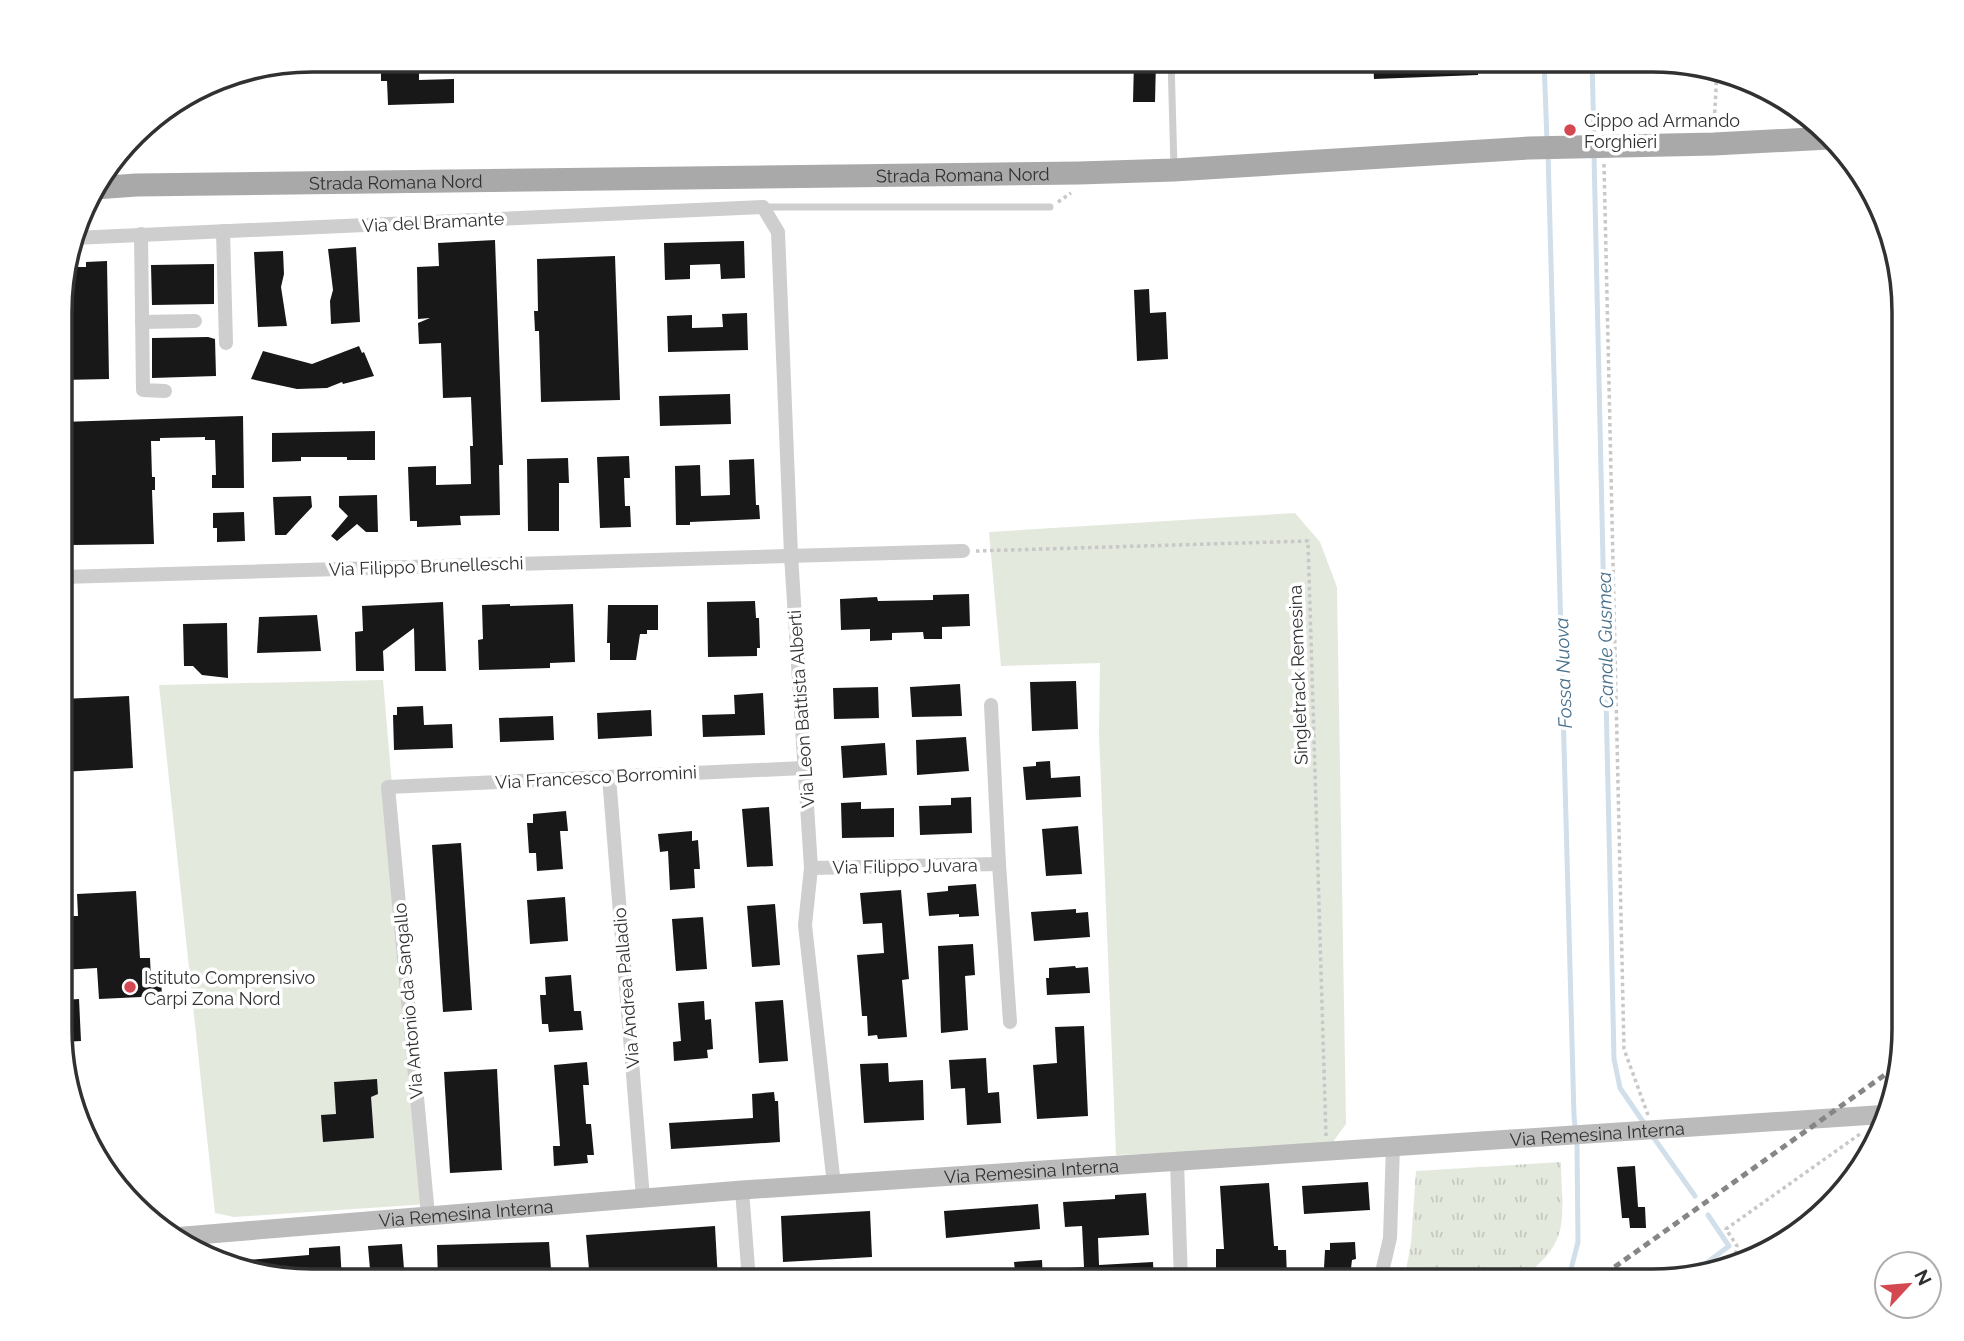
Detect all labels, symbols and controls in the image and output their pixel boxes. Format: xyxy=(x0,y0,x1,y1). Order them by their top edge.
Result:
place label: Cippo ad Armando Forghieri xyxy=(1584,110,1740,152)
marker: Cippo ad Armando Forghieri xyxy=(1562,122,1578,138)
street label: Strada Romana Nord xyxy=(876,163,1050,186)
street label: Strada Romana Nord xyxy=(309,170,483,193)
street label: Via del Bramante xyxy=(361,208,505,236)
street label: Via Filippo Brunelleschi xyxy=(328,552,524,580)
water label: Canale Gusmea xyxy=(1593,572,1617,708)
street label: Singletrack Remesina xyxy=(1284,585,1312,765)
street label: Via Leon Battista Alberti xyxy=(784,609,818,809)
water label: Fossa Nuova xyxy=(1550,617,1576,729)
street label: Via Francesco Borromini xyxy=(495,761,697,793)
street label: Via Filippo Juvara xyxy=(832,854,978,878)
street label: Via Antonio da Sangallo xyxy=(389,902,427,1100)
street label: Via Andrea Palladio xyxy=(608,907,643,1069)
place label: Istituto Comprensivo Carpi Zona Nord xyxy=(144,967,316,1009)
marker: Istituto Comprensivo Carpi Zona Nord xyxy=(122,979,138,995)
street label: Via Remesina Interna xyxy=(1509,1117,1685,1150)
street label: Via Remesina Interna xyxy=(943,1155,1120,1187)
street label: Via Remesina Interna xyxy=(378,1195,554,1230)
north arrow xyxy=(1873,1250,1943,1320)
text: N xyxy=(1910,1266,1936,1289)

